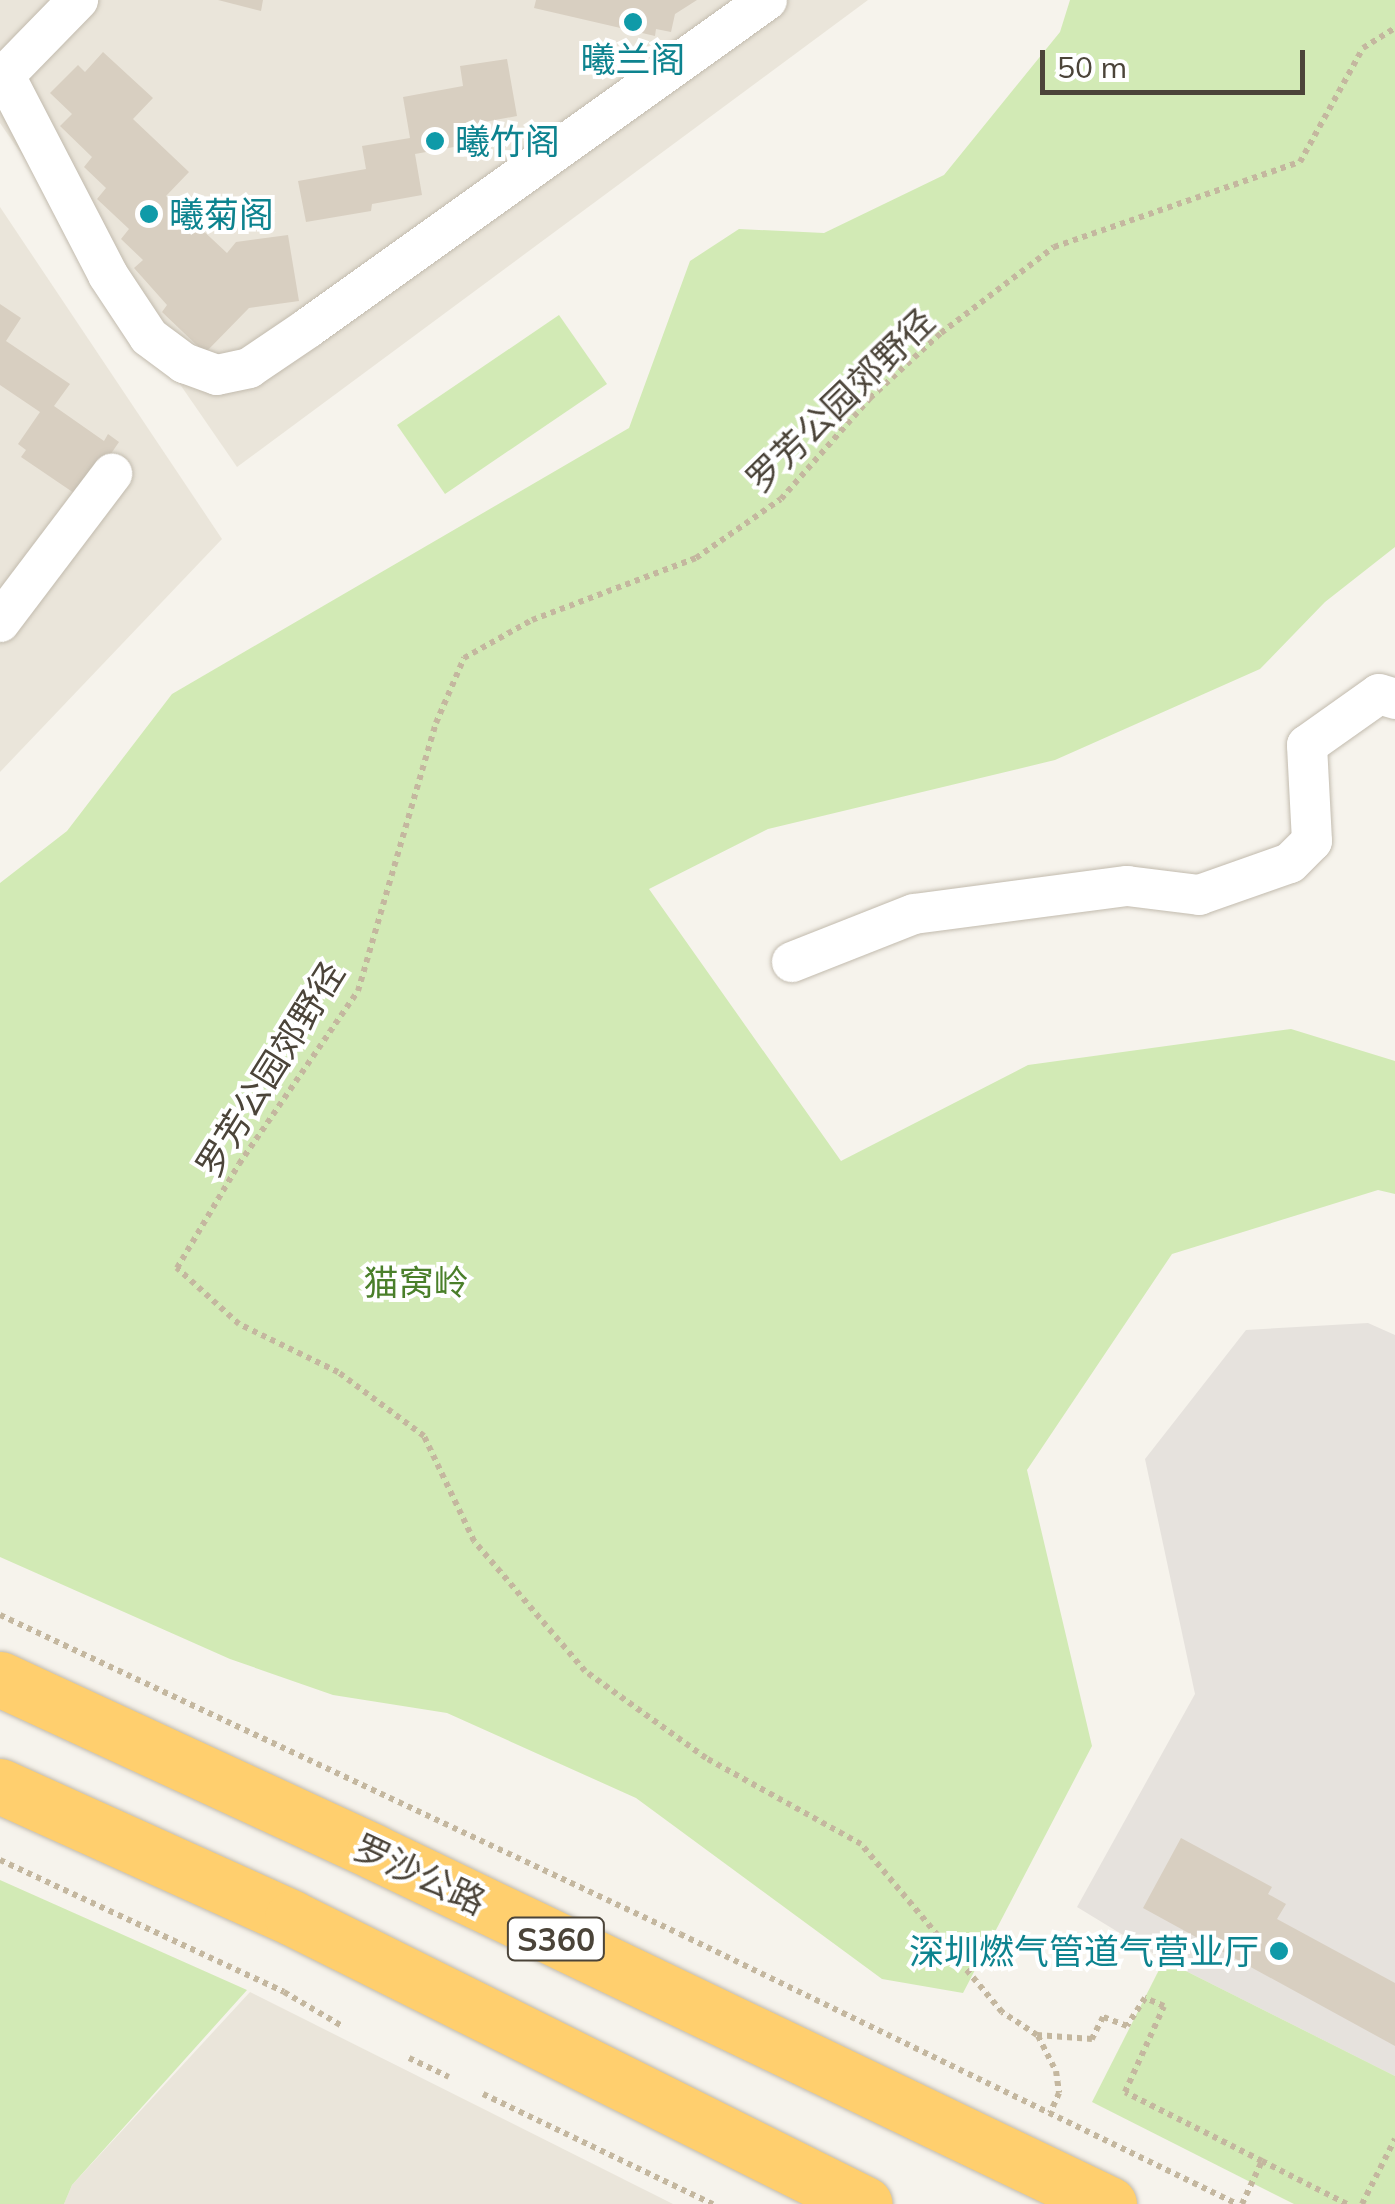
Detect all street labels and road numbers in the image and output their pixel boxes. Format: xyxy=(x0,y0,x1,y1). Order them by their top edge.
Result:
street label: 罗芳公园郊野径 xyxy=(737,300,943,500)
street label: 罗芳公园郊野径 xyxy=(187,954,353,1184)
street label: 罗沙公路 xyxy=(348,1825,492,1923)
road number: S360 xyxy=(506,1912,606,1966)

